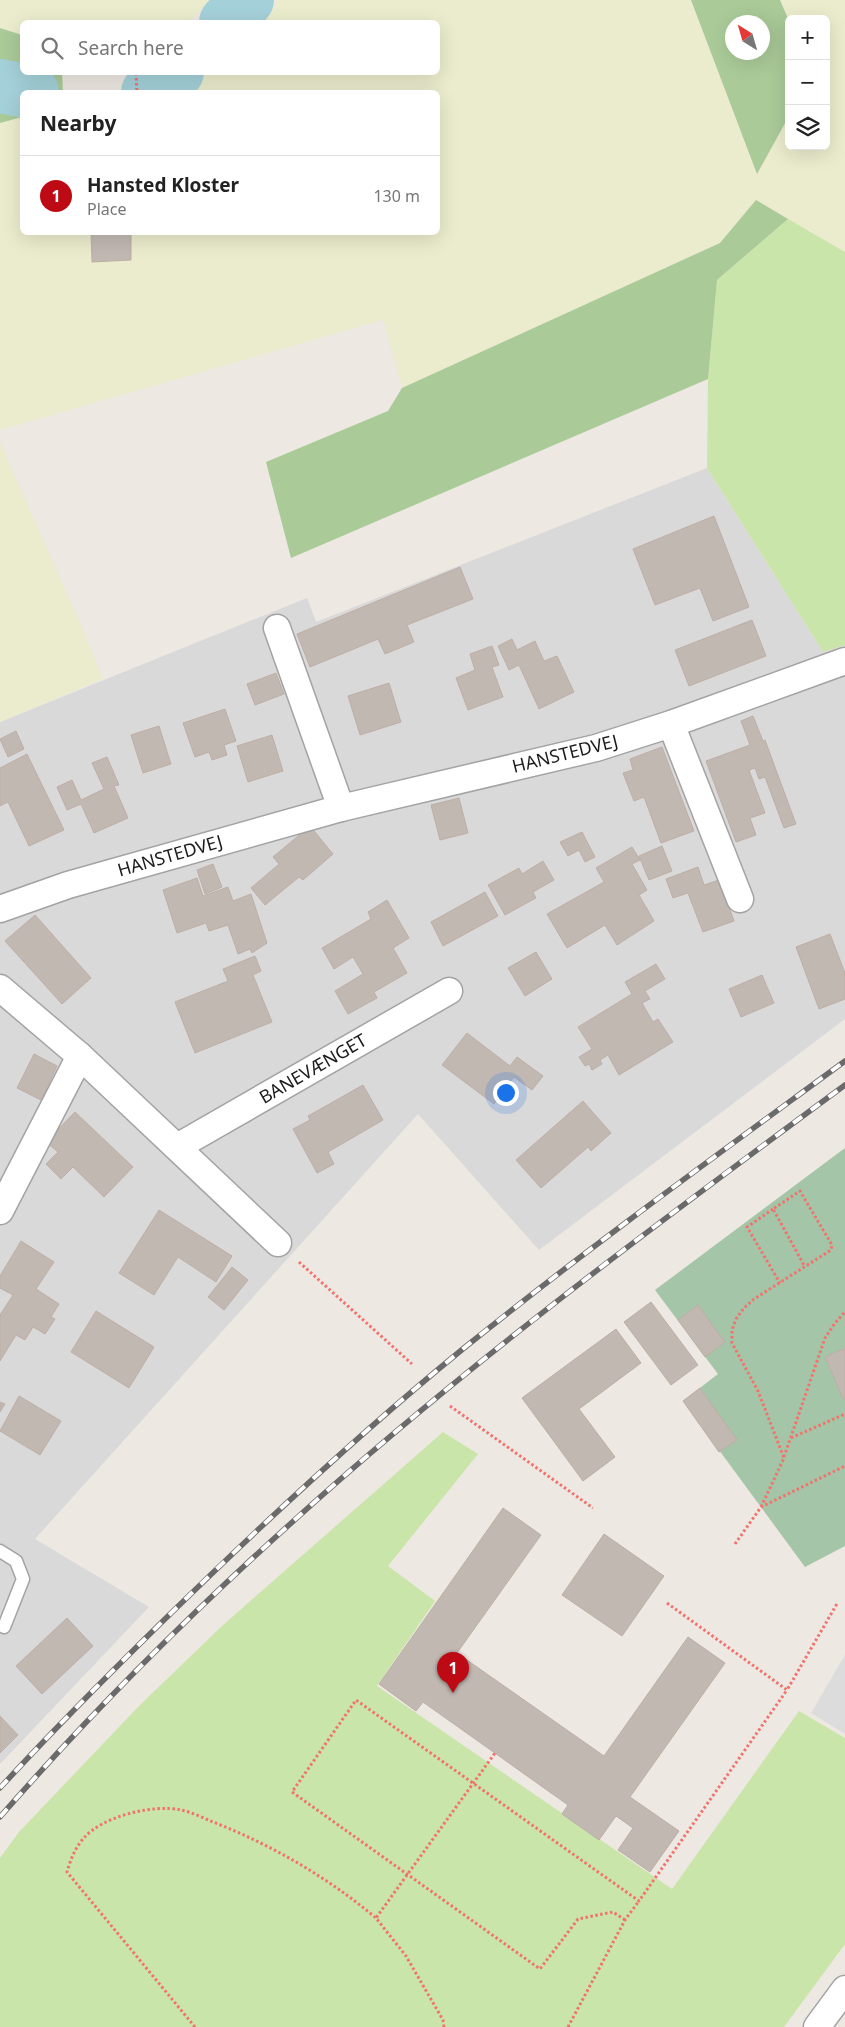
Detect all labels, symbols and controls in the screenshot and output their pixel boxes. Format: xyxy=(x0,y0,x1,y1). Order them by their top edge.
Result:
north arrow xyxy=(725,15,770,60)
map controls xyxy=(785,15,830,150)
button: + xyxy=(785,15,830,60)
search box xyxy=(20,20,440,75)
icon: search xyxy=(38,34,66,62)
text: Search here xyxy=(78,35,184,61)
button: − xyxy=(785,60,830,105)
button: layers xyxy=(785,105,830,150)
text: Nearby xyxy=(40,109,116,137)
text: Hansted Kloster xyxy=(87,172,239,198)
text: 1 xyxy=(51,185,61,207)
text: 130 m xyxy=(373,185,420,207)
text: Place xyxy=(87,198,127,220)
street label: HANSTEDVEJ xyxy=(509,728,620,778)
street label: HANSTEDVEJ xyxy=(114,829,225,881)
street label: BANEVÆNGET xyxy=(254,1028,371,1109)
your location xyxy=(493,1080,519,1106)
pin: 1 xyxy=(437,1652,469,1693)

